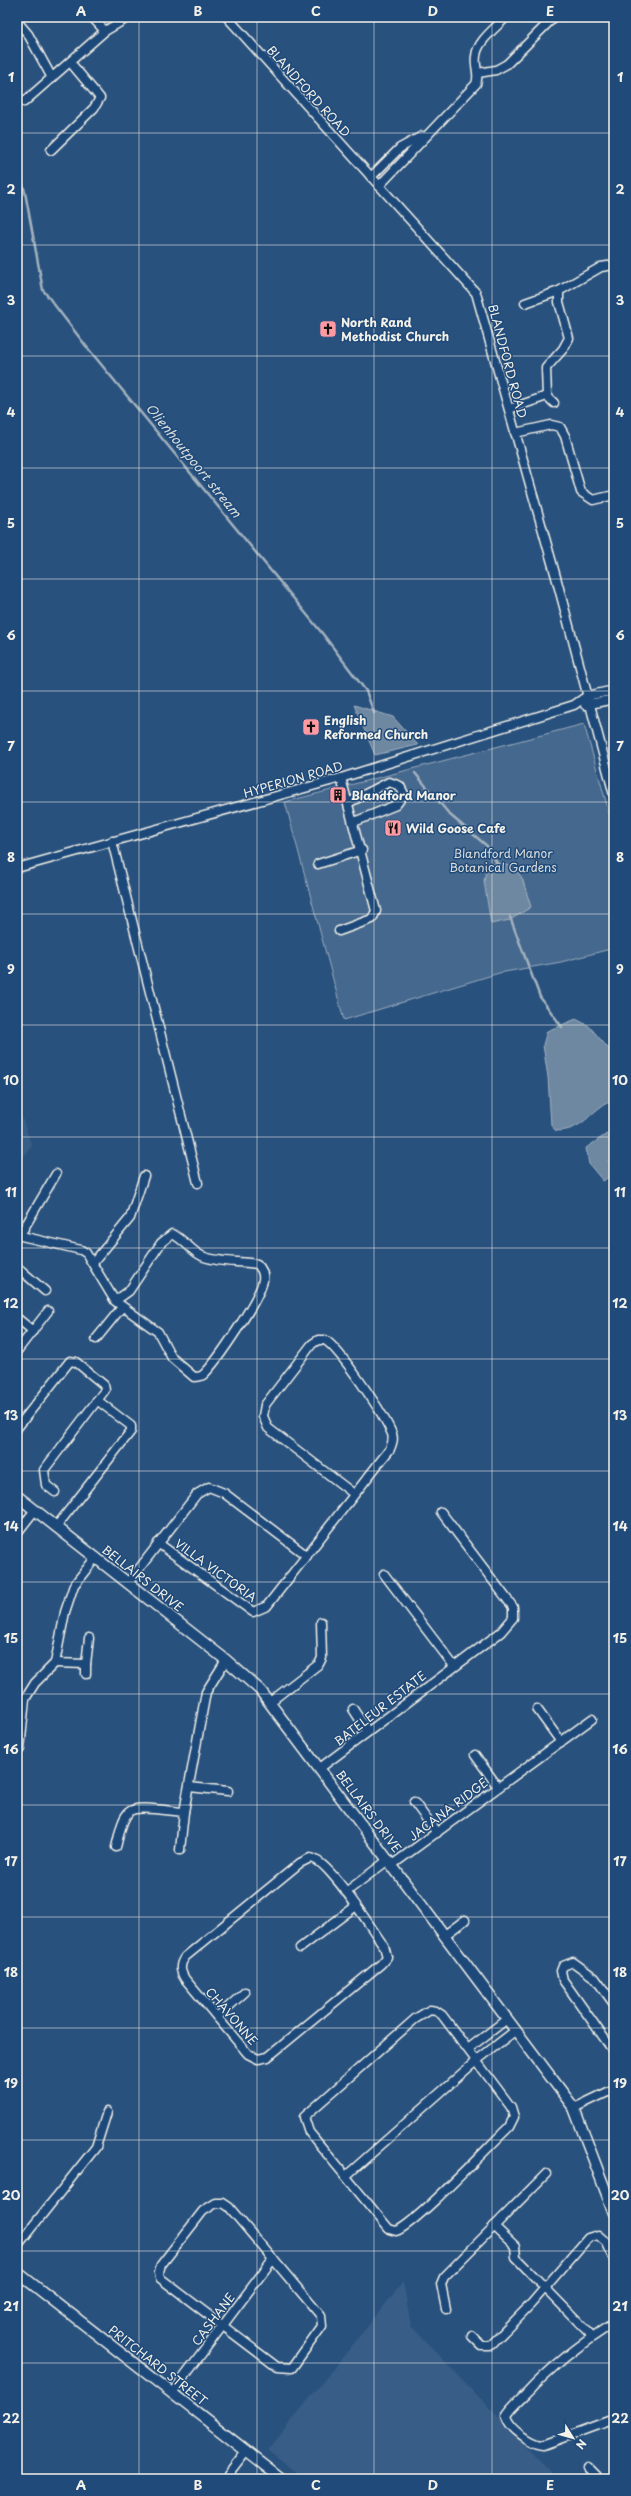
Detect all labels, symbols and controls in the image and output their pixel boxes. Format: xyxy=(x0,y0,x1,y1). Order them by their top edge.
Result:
text: A xyxy=(76,1,86,20)
text: B xyxy=(194,1,203,20)
text: C xyxy=(311,1,321,20)
text: D xyxy=(428,1,438,20)
text: E xyxy=(546,1,554,20)
street label: BLANDFORD ROAD xyxy=(263,41,355,141)
text: 1 xyxy=(8,67,14,86)
text: 1 xyxy=(617,67,623,86)
text: 2 xyxy=(6,179,16,198)
text: 2 xyxy=(615,179,625,198)
text: 3 xyxy=(7,290,16,309)
text: 3 xyxy=(616,290,625,309)
street label: BLANDFORD ROAD xyxy=(484,302,532,420)
place label: North Rand Methodist Church xyxy=(341,313,449,345)
church icon: North Rand Methodist Church xyxy=(318,319,338,339)
water label: Olienhoutpoort stream xyxy=(142,399,247,522)
text: 4 xyxy=(7,402,16,421)
text: 4 xyxy=(616,402,625,421)
text: 5 xyxy=(7,513,15,532)
text: 5 xyxy=(616,513,624,532)
text: 6 xyxy=(6,625,16,644)
text: 6 xyxy=(615,625,625,644)
place label: English Reformed Church xyxy=(324,711,428,743)
church icon: English Reformed Church xyxy=(301,717,321,737)
text: 7 xyxy=(7,736,15,755)
text: 7 xyxy=(616,736,624,755)
street label: HYPERION ROAD xyxy=(241,756,345,802)
building icon: Blandford Manor xyxy=(328,785,348,805)
place label: Blandford Manor xyxy=(351,786,457,804)
restaurant icon: Wild Goose Cafe xyxy=(383,818,403,838)
place label: Wild Goose Cafe xyxy=(406,819,506,837)
park label: Blandford Manor Botanical Gardens xyxy=(449,844,557,876)
text: 8 xyxy=(7,847,15,866)
text: 8 xyxy=(616,847,624,866)
text: 9 xyxy=(7,959,15,978)
text: 9 xyxy=(616,959,624,978)
text: 10 xyxy=(3,1070,19,1089)
text: 10 xyxy=(612,1070,628,1089)
text: 11 xyxy=(5,1182,17,1201)
text: 11 xyxy=(614,1182,626,1201)
text: 12 xyxy=(3,1293,19,1312)
text: 12 xyxy=(612,1293,628,1312)
text: 13 xyxy=(4,1405,19,1424)
text: 13 xyxy=(613,1405,628,1424)
text: 14 xyxy=(3,1516,19,1535)
text: 14 xyxy=(612,1516,628,1535)
street label: VILLA VICTORIA xyxy=(171,1534,261,1606)
street label: BELLAIRS DRIVE xyxy=(98,1540,188,1616)
text: 15 xyxy=(4,1628,18,1647)
text: 15 xyxy=(613,1628,627,1647)
street label: BATELEUR ESTATE xyxy=(330,1666,430,1750)
text: 16 xyxy=(3,1739,19,1758)
text: 16 xyxy=(612,1739,628,1758)
street label: BELLAIRS DRIVE xyxy=(332,1766,406,1856)
street label: JACANA RIDGE xyxy=(405,1773,492,1845)
text: 17 xyxy=(4,1851,18,1870)
text: 17 xyxy=(613,1851,627,1870)
text: 18 xyxy=(4,1962,18,1981)
text: 18 xyxy=(613,1962,627,1981)
street label: CHAVONNE xyxy=(202,1983,262,2049)
text: 19 xyxy=(4,2073,18,2092)
text: 19 xyxy=(613,2073,627,2092)
text: 20 xyxy=(2,2185,21,2204)
text: 20 xyxy=(611,2185,630,2204)
street label: CASHANE xyxy=(187,2289,239,2349)
text: 21 xyxy=(3,2296,19,2315)
text: 21 xyxy=(612,2296,628,2315)
street label: PRITCHARD STREET xyxy=(105,2321,212,2410)
text: 22 xyxy=(2,2408,20,2427)
text: 22 xyxy=(611,2408,629,2427)
north arrow xyxy=(553,2418,593,2458)
text: N xyxy=(572,2436,591,2453)
text: A xyxy=(76,2475,86,2494)
text: B xyxy=(194,2475,203,2494)
text: C xyxy=(311,2475,321,2494)
text: D xyxy=(428,2475,438,2494)
text: E xyxy=(546,2475,554,2494)

